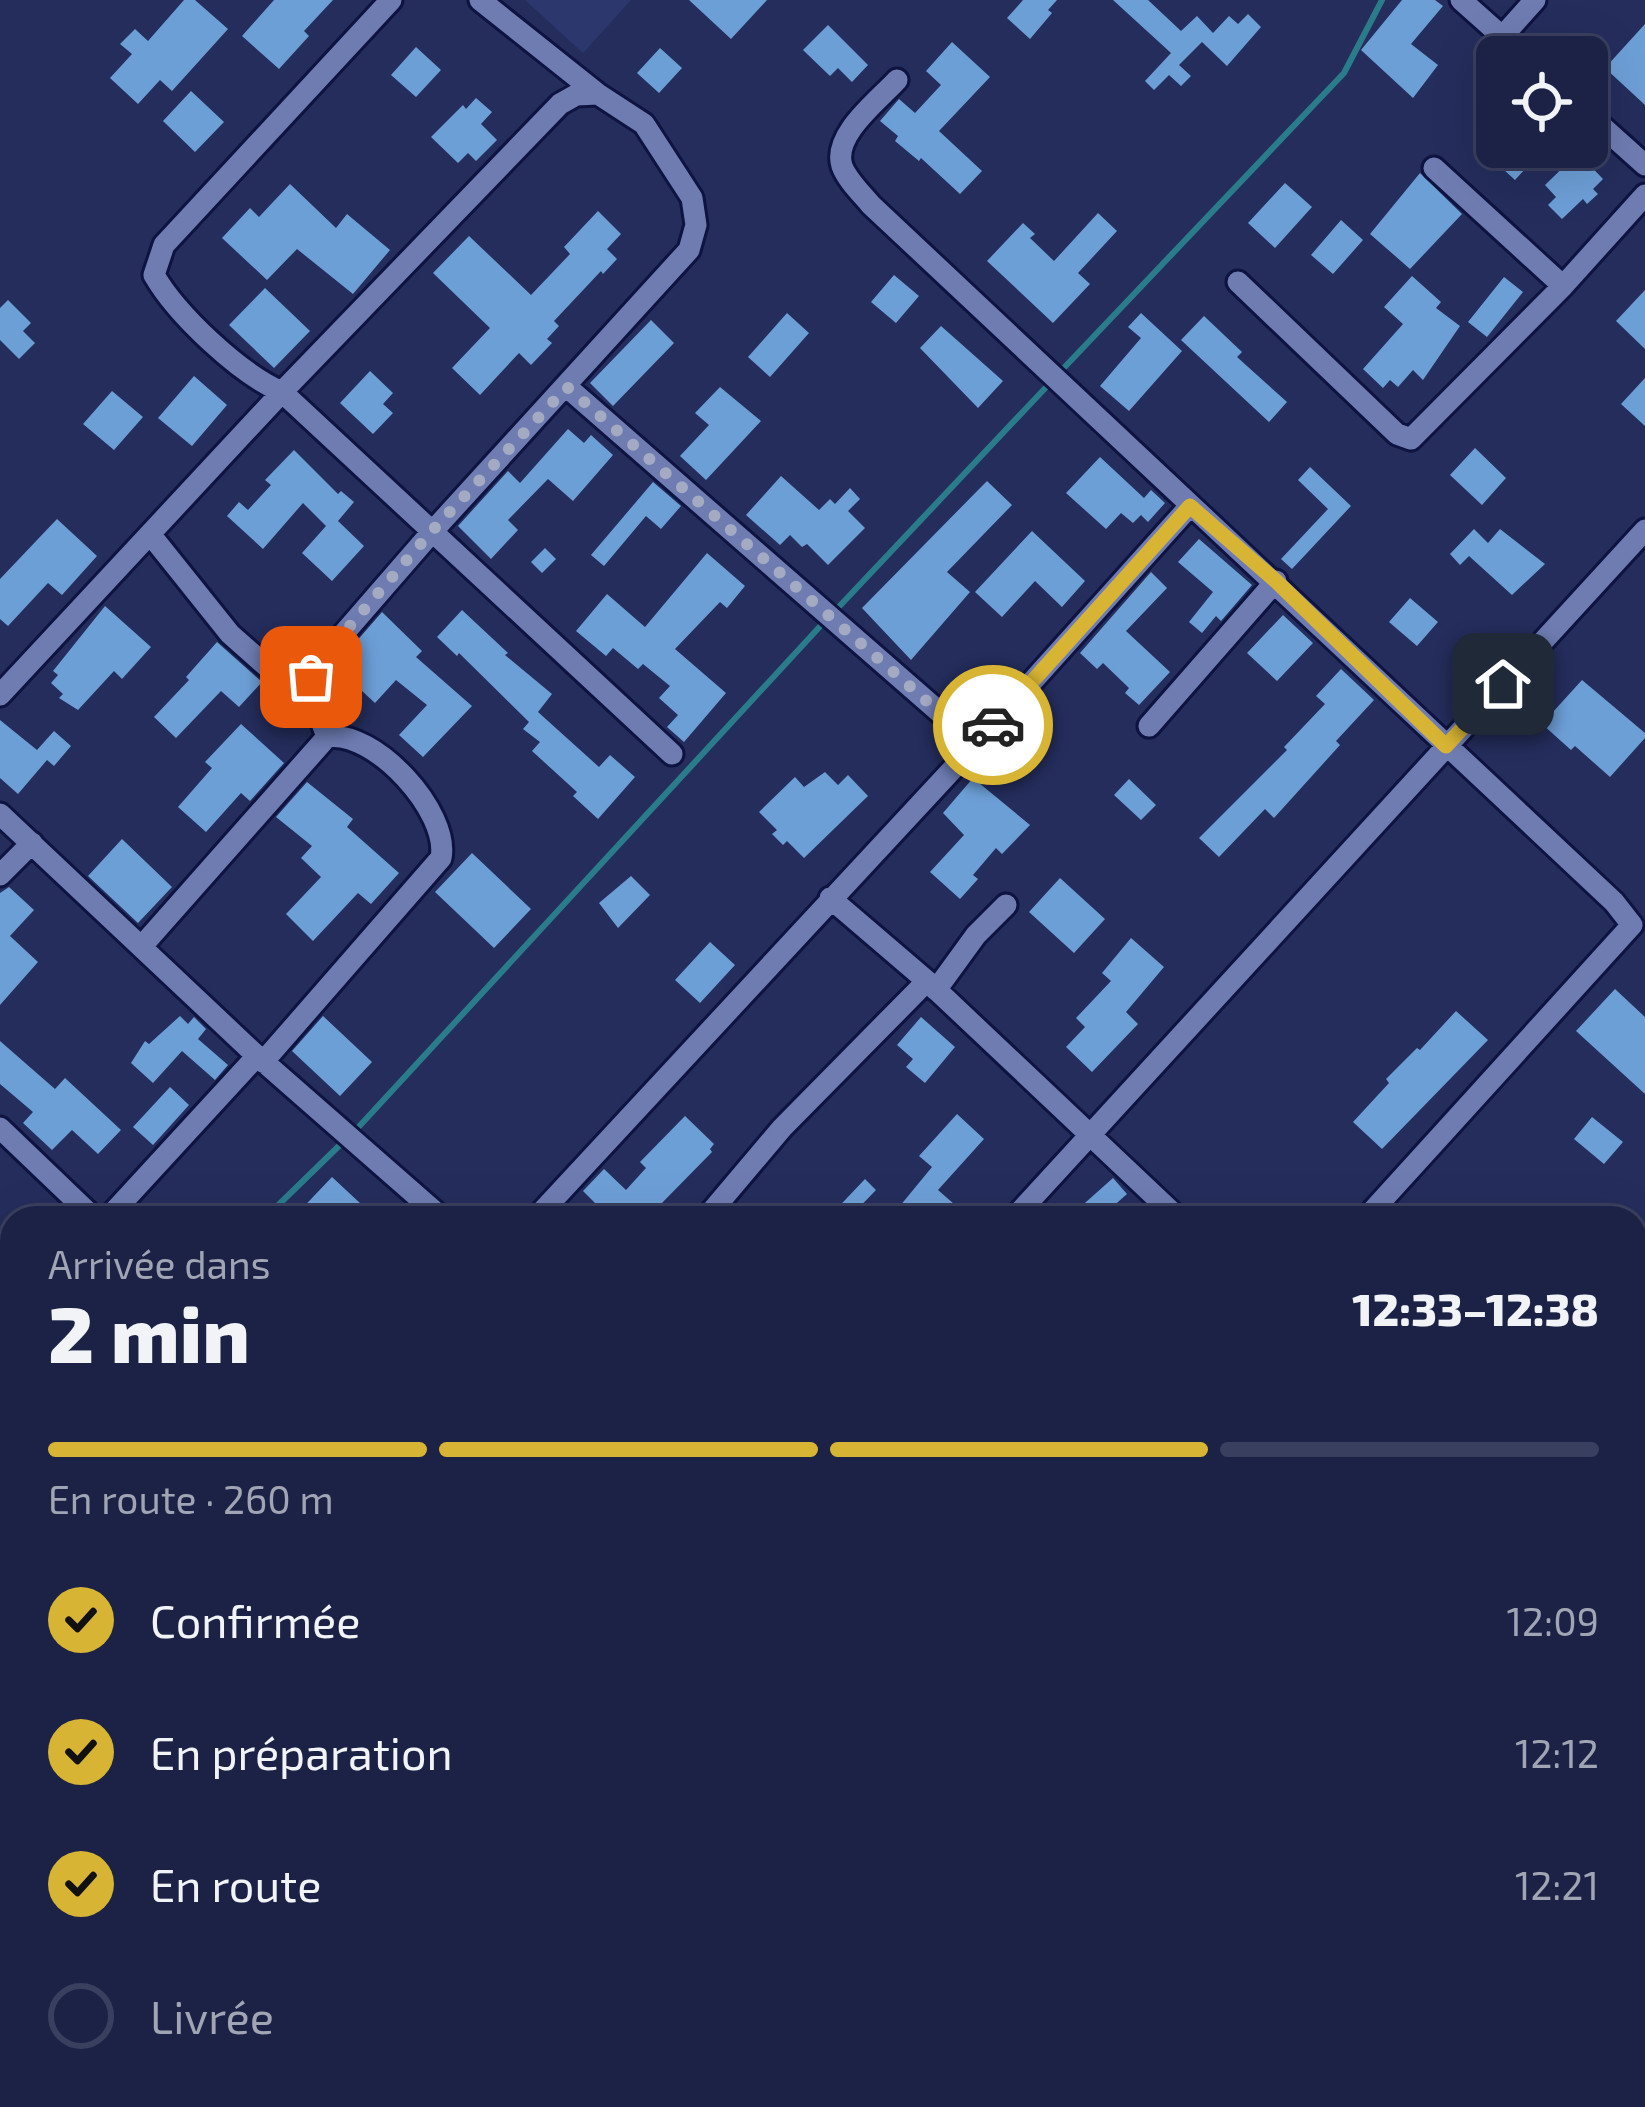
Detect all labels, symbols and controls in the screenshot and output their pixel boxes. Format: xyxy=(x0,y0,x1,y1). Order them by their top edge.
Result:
map controls xyxy=(1476,36,1608,168)
button: locate xyxy=(1476,36,1608,168)
pin xyxy=(260,626,362,728)
pin xyxy=(1452,633,1554,735)
icon: bag xyxy=(278,644,344,710)
icon: home xyxy=(1470,651,1536,717)
courier xyxy=(933,665,1053,785)
icon: car xyxy=(960,692,1026,758)
text: Arrivée dans xyxy=(48,1240,270,1287)
text: 12:33–12:38 xyxy=(1352,1281,1599,1335)
text: 2 min xyxy=(48,1285,250,1379)
text: En route · 260 m xyxy=(48,1475,334,1522)
icon: check xyxy=(48,1587,114,1653)
text: Confirmée xyxy=(150,1593,360,1647)
text: 12:09 xyxy=(1507,1597,1599,1644)
icon: check xyxy=(48,1719,114,1785)
text: En préparation xyxy=(150,1725,453,1779)
text: 12:12 xyxy=(1515,1729,1599,1776)
icon: check xyxy=(48,1851,114,1917)
text: En route xyxy=(150,1857,321,1911)
text: 12:21 xyxy=(1515,1861,1599,1908)
text: Livrée xyxy=(150,1989,274,2043)

